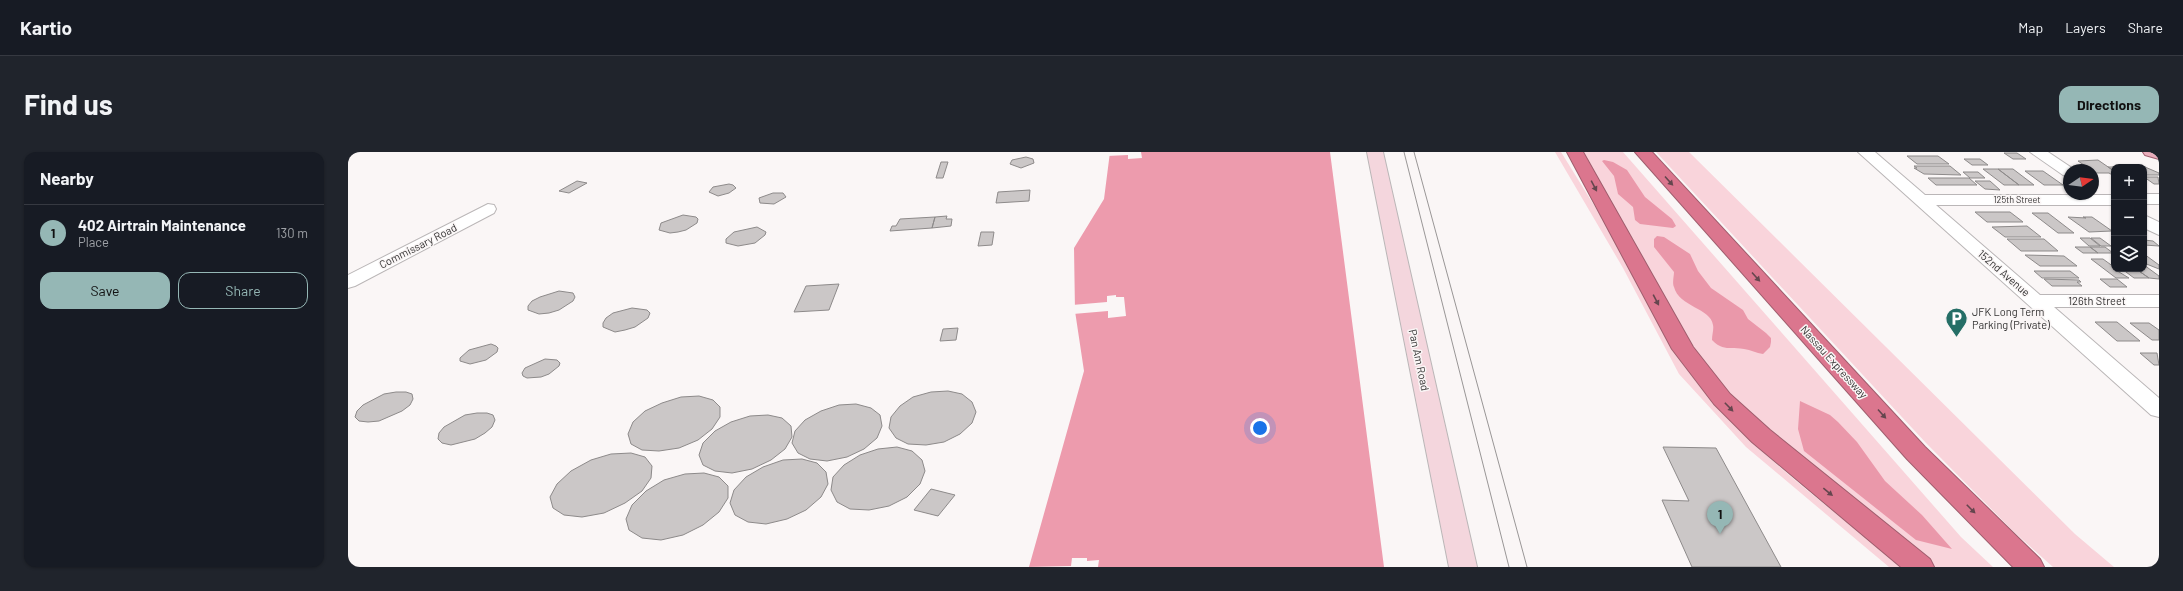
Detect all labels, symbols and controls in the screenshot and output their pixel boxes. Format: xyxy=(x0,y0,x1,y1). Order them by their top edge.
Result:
text: Kartio xyxy=(20,16,72,39)
text: Map xyxy=(2018,19,2043,36)
text: Layers xyxy=(2065,19,2106,36)
text: Share xyxy=(2128,19,2163,36)
button: Directions xyxy=(2059,86,2159,123)
text: Find us xyxy=(24,87,113,121)
north arrow xyxy=(2063,164,2099,200)
map controls xyxy=(2111,164,2147,272)
button: + xyxy=(2111,164,2147,200)
text: Nearby xyxy=(40,168,94,188)
one-way arrow xyxy=(1664,176,1674,186)
one-way arrow xyxy=(1591,180,1598,191)
street label: 125th Street xyxy=(1993,194,2041,205)
button: − xyxy=(2111,200,2147,236)
text: 402 Airtrain Maintenance xyxy=(78,216,246,234)
street label: Commissary Road xyxy=(377,220,459,271)
text: 1 xyxy=(51,225,55,241)
text: 130 m xyxy=(276,225,308,241)
text: Place xyxy=(78,234,109,250)
button: layers xyxy=(2111,236,2147,272)
street label: 152nd Avenue xyxy=(1976,247,2033,299)
button: Save xyxy=(40,272,170,309)
button: Share xyxy=(178,272,308,309)
one-way arrow xyxy=(1752,272,1761,282)
one-way arrow xyxy=(1653,294,1660,306)
street label: 126th Street xyxy=(2068,294,2126,307)
parking icon: JFK Long Term Parking (Private) xyxy=(1944,305,1970,338)
place label: JFK Long Term Parking (Private) xyxy=(1972,305,2050,331)
street label: Nassau Expressway xyxy=(1798,323,1870,401)
street label: Pan Am Road xyxy=(1407,328,1432,392)
one-way arrow xyxy=(1725,402,1734,412)
one-way arrow xyxy=(1877,409,1886,420)
your location xyxy=(1250,418,1270,438)
one-way arrow xyxy=(1822,487,1833,496)
pin: 1 xyxy=(1707,501,1733,534)
one-way arrow xyxy=(1966,504,1976,514)

